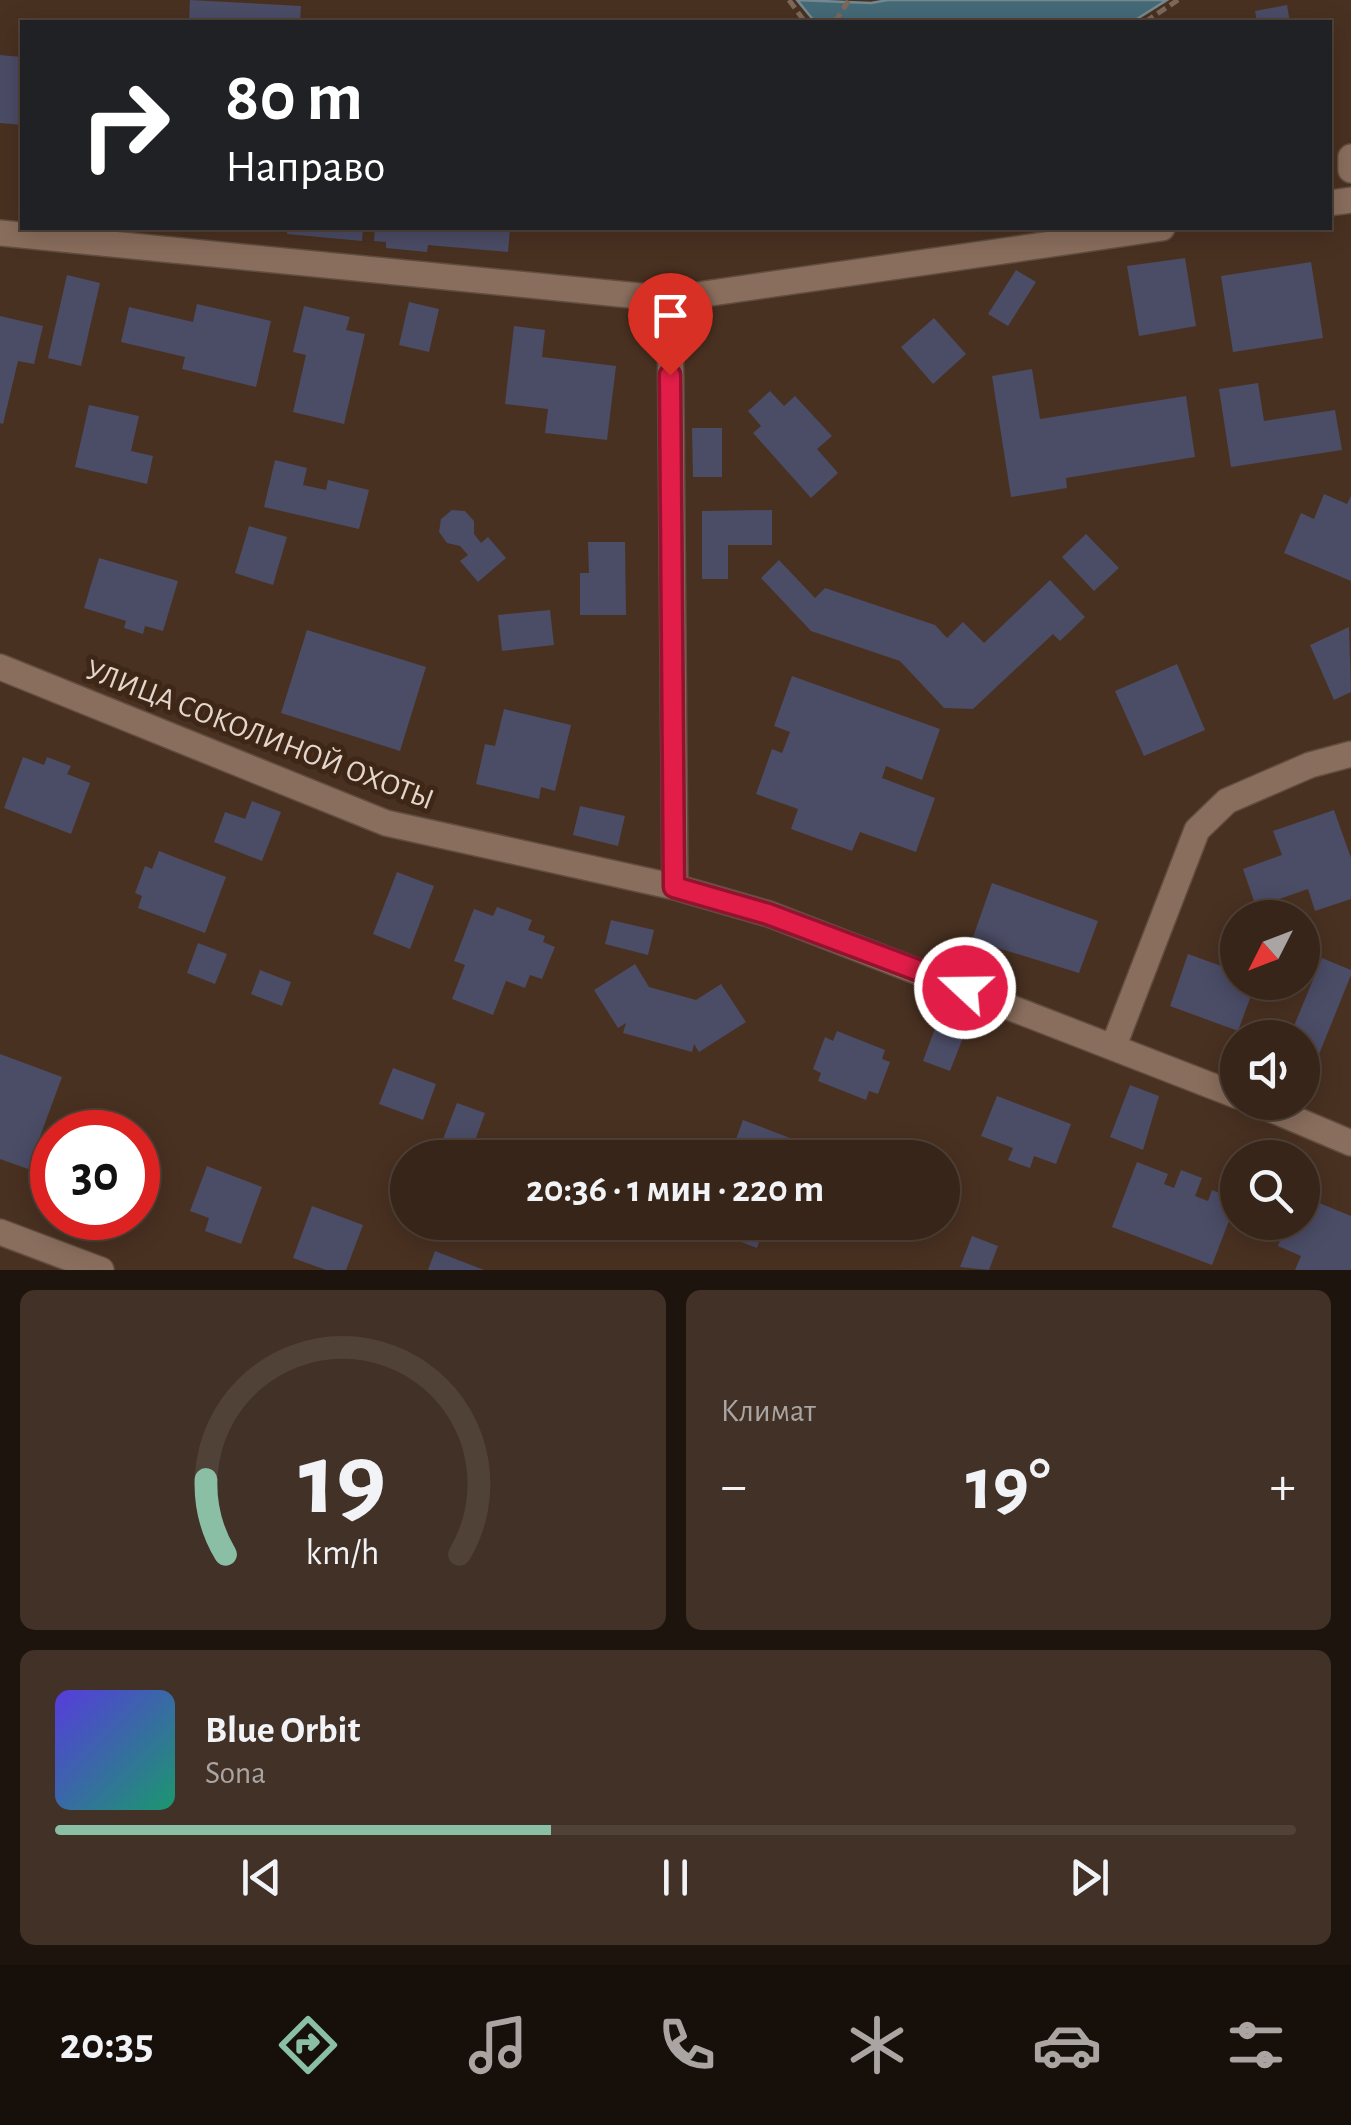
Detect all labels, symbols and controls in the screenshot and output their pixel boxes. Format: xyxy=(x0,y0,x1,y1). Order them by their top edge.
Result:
icon: right xyxy=(60,60,190,190)
text: 80 m xyxy=(225,63,363,133)
text: Направо xyxy=(225,145,385,190)
pin xyxy=(628,273,713,376)
icon: arrive xyxy=(643,288,698,343)
street label: УЛИЦА СОКОЛИНОЙ ОХОТЫ xyxy=(81,654,438,815)
north arrow xyxy=(1220,900,1320,1000)
map controls xyxy=(1220,900,1320,1240)
position arrow xyxy=(913,936,1017,1040)
button: sound xyxy=(1220,1020,1320,1120)
speed limit sign: 30 xyxy=(30,1110,160,1240)
button: search xyxy=(1220,1140,1320,1240)
text: 20:36 · 1 мин · 220 m xyxy=(526,1171,824,1209)
text: Климат xyxy=(721,1395,816,1427)
text: 19 xyxy=(299,1429,387,1533)
text: 19° xyxy=(966,1448,1051,1523)
text: − xyxy=(721,1459,747,1514)
text: + xyxy=(1270,1459,1296,1514)
text: km/h xyxy=(306,1535,380,1571)
text: Blue Orbit xyxy=(205,1712,360,1750)
text: Sona xyxy=(205,1757,266,1789)
icon: previous xyxy=(234,1850,289,1905)
icon: pause xyxy=(648,1850,703,1905)
icon: next xyxy=(1062,1850,1117,1905)
icon: directions xyxy=(273,2010,343,2080)
icon: music xyxy=(463,2010,533,2080)
icon: phone xyxy=(652,2010,722,2080)
icon: climate xyxy=(842,2010,912,2080)
icon: car xyxy=(1032,2010,1102,2080)
icon: filters xyxy=(1221,2010,1291,2080)
text: 20:35 xyxy=(60,2022,154,2067)

